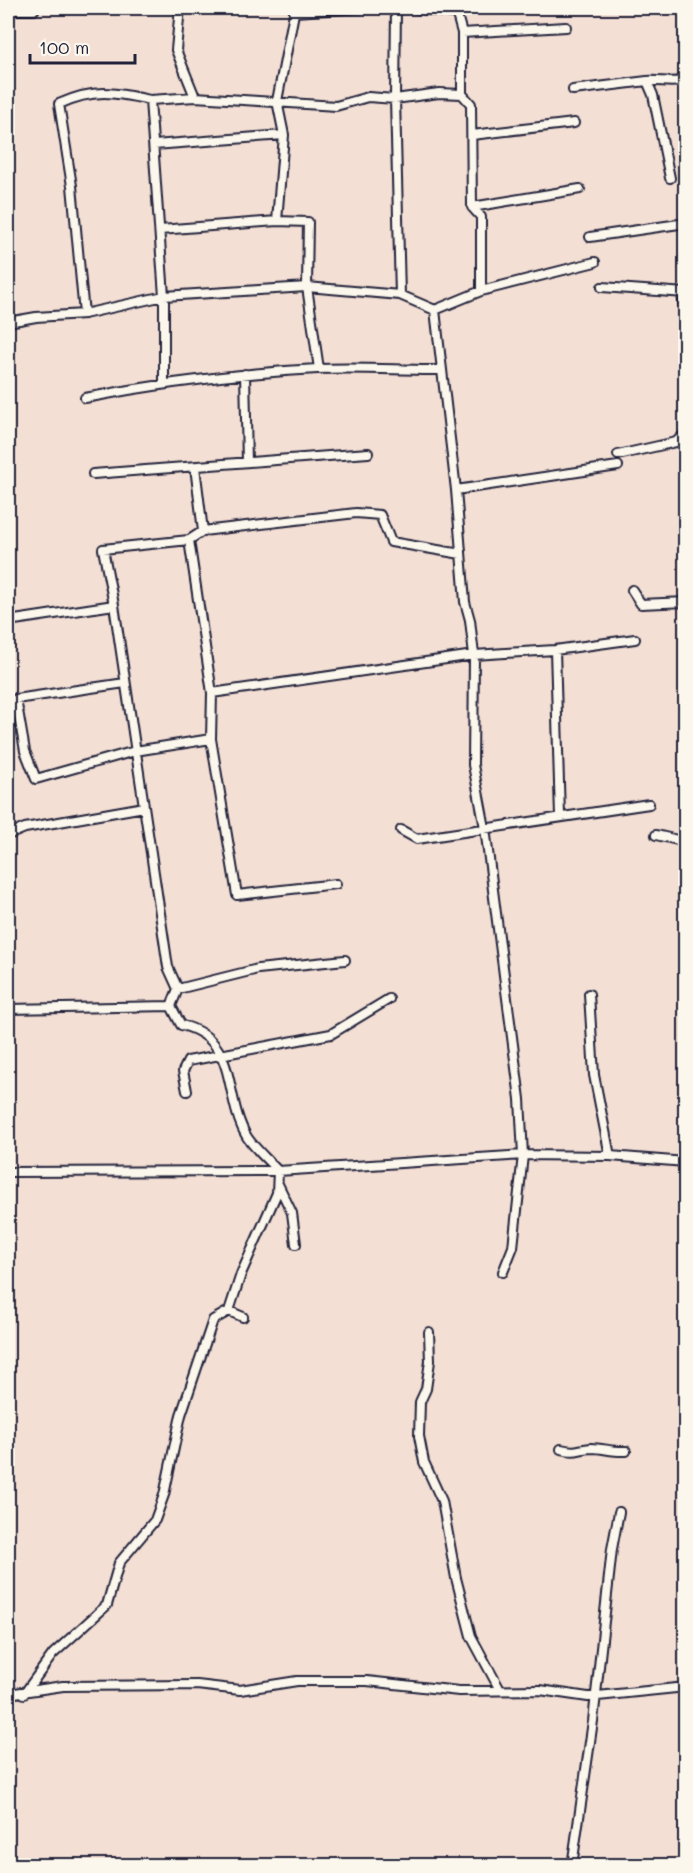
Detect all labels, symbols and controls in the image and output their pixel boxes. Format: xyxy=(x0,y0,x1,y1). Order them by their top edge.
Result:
scale bar xyxy=(30,27,135,65)
text: 100 m xyxy=(39,35,89,59)

